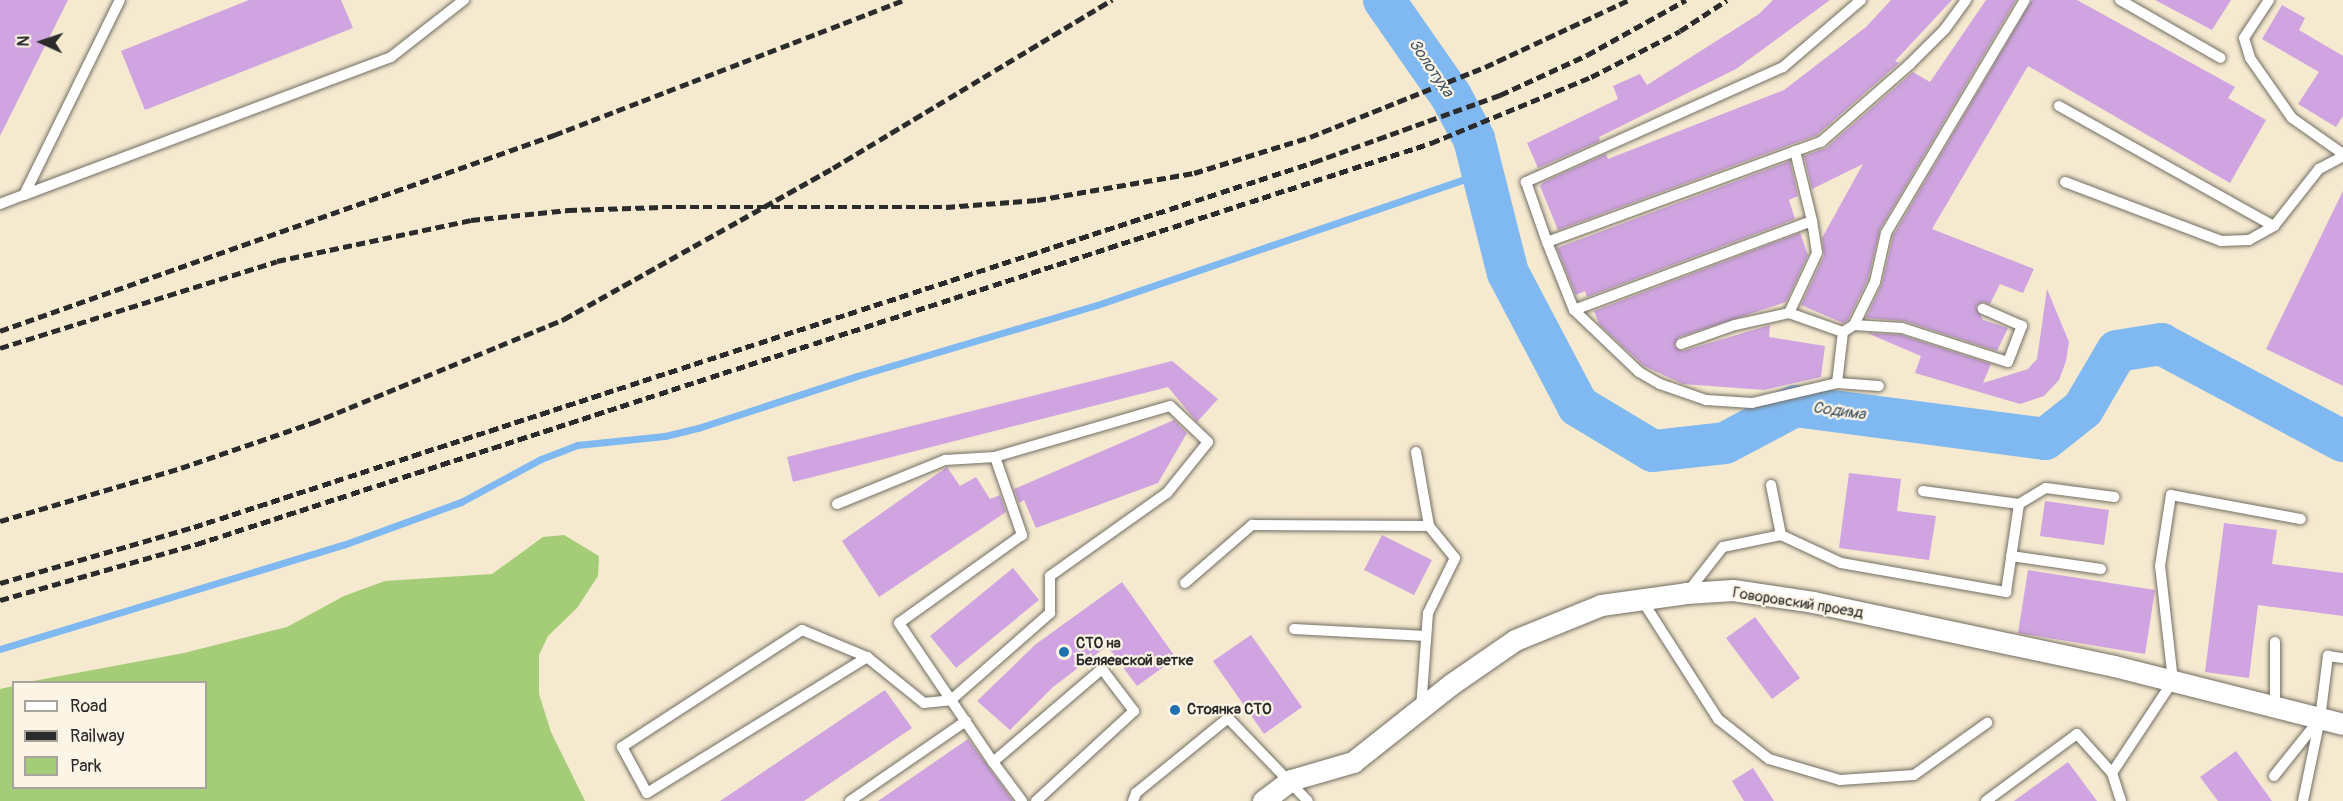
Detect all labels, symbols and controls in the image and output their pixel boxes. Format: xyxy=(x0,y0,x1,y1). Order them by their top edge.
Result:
north arrow xyxy=(12,12,72,72)
text: N xyxy=(14,35,34,47)
water label: Золотуха xyxy=(1405,35,1457,101)
water label: Содима xyxy=(1811,398,1867,424)
street label: Говоровский проезд xyxy=(1731,584,1865,622)
place label: СТО на Беляевской ветке xyxy=(1076,634,1193,669)
marker: СТО на Беляевской ветке xyxy=(1057,645,1071,659)
legend xyxy=(12,681,207,789)
text: Road xyxy=(70,695,107,718)
place label: Стоянка СТО xyxy=(1187,701,1271,719)
marker: Стоянка СТО xyxy=(1168,703,1182,717)
text: Railway xyxy=(70,725,125,748)
text: Park xyxy=(70,755,102,778)

